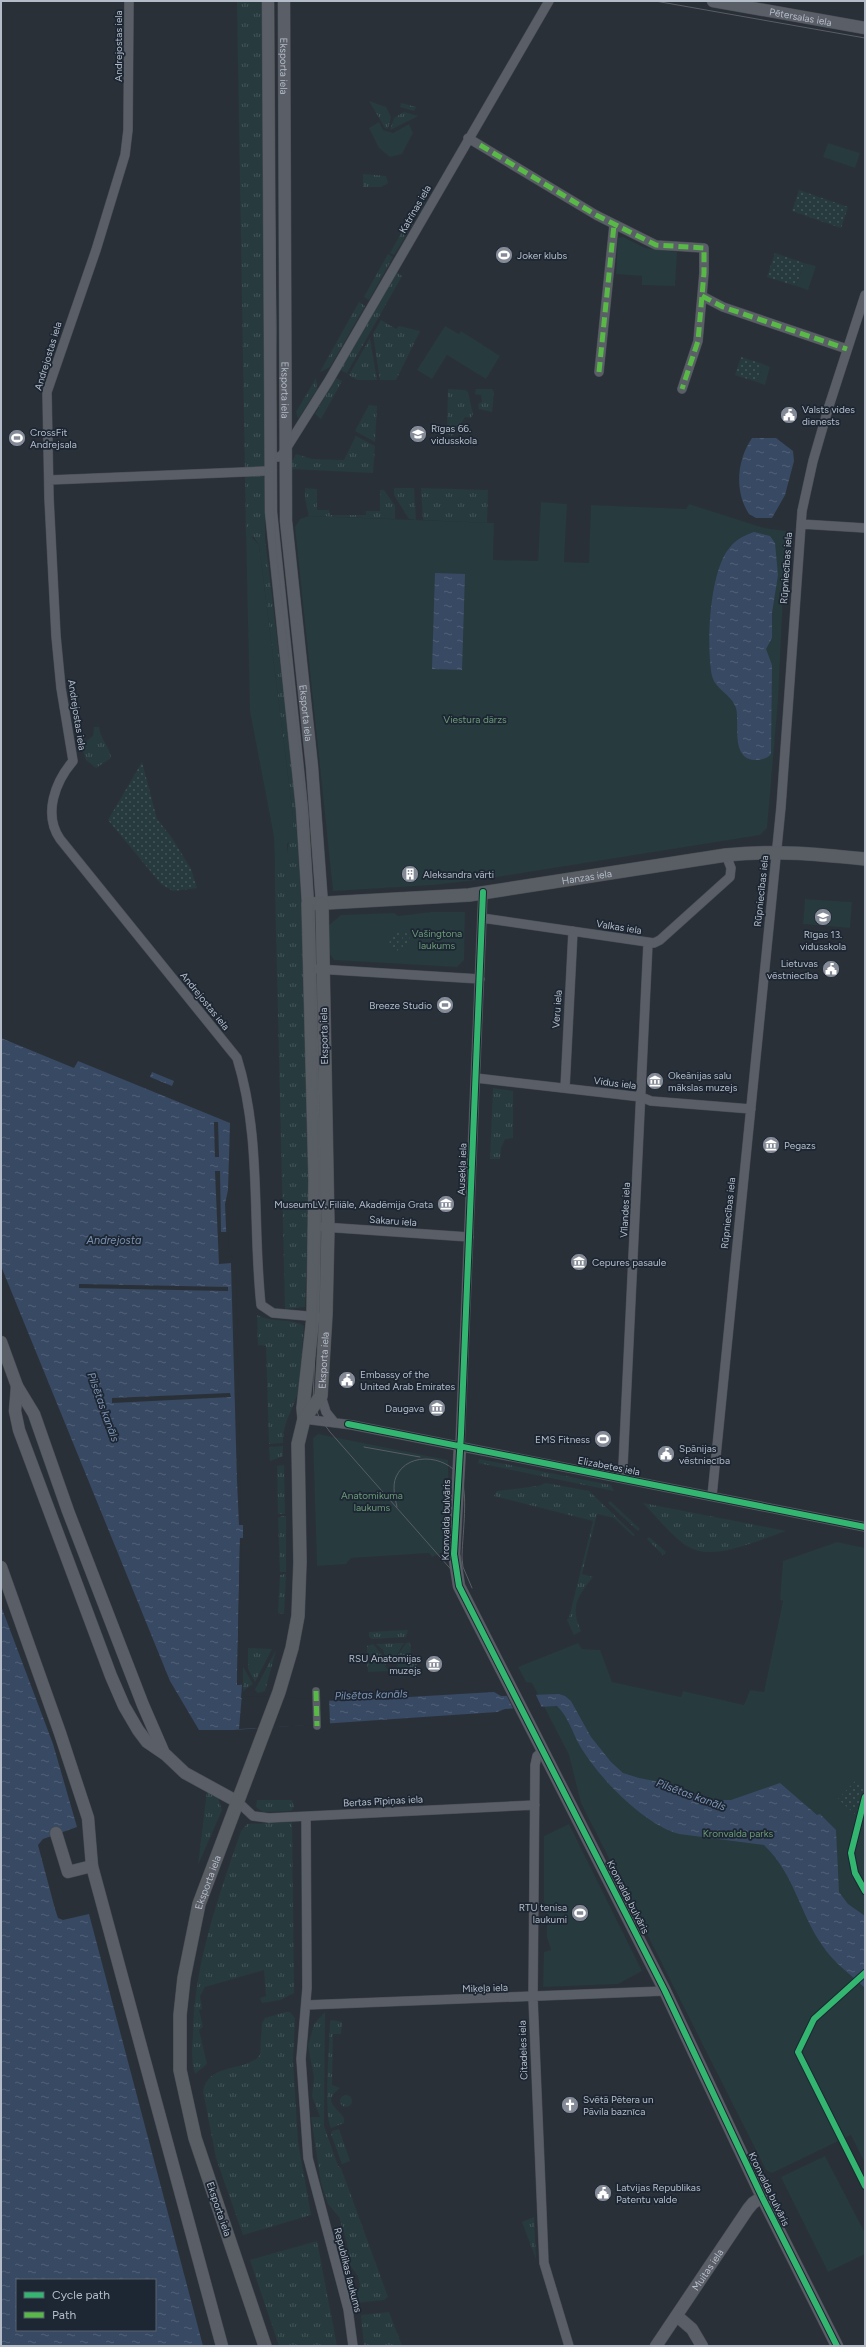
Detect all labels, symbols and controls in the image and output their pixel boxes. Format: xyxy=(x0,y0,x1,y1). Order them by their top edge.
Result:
street label: Pētersalas iela xyxy=(768,5,833,28)
street label: Andrejostas iela xyxy=(112,10,125,82)
street label: Eksporta iela xyxy=(278,37,291,95)
street label: Katrīnas iela xyxy=(396,183,434,235)
sports icon: Joker klubs xyxy=(494,245,514,265)
place label: Joker klubs xyxy=(517,249,567,262)
street label: Andrejostas iela xyxy=(31,320,65,392)
street label: Eksporta iela xyxy=(279,361,292,419)
place label: Valsts vides dienests xyxy=(802,403,855,428)
public building icon: Valsts vides dienests xyxy=(779,405,799,425)
place label: Rīgas 66. vidusskola xyxy=(431,422,477,447)
school or university icon: Rīgas 66. vidusskola xyxy=(408,424,428,444)
place label: CrossFit Andrejsala xyxy=(30,426,77,451)
sports icon: CrossFit Andrejsala xyxy=(7,428,27,448)
street label: Rūpniecības iela xyxy=(777,532,795,604)
street label: Andrejostas iela xyxy=(65,679,89,751)
street label: Eksporta iela xyxy=(297,684,316,742)
park label: Viestura dārzs xyxy=(443,713,507,726)
street label: Rūpniecības iela xyxy=(751,855,771,927)
building icon: Aleksandra vārti xyxy=(400,864,420,884)
street label: Hanzas iela xyxy=(561,866,613,887)
place label: Aleksandra vārti xyxy=(423,868,494,881)
school or university icon: Rīgas 13. vidusskola xyxy=(813,907,833,927)
street label: Valkas iela xyxy=(595,917,643,937)
park label: Vašingtona laukums xyxy=(412,927,462,952)
place label: Rīgas 13. vidusskola xyxy=(800,928,846,953)
place label: Lietuvas vēstniecība xyxy=(767,957,818,982)
public building icon: Lietuvas vēstniecība xyxy=(821,959,841,979)
street label: Andrejostas iela xyxy=(178,969,232,1033)
street label: Veru iela xyxy=(549,989,565,1029)
sports icon: Breeze Studio xyxy=(435,995,455,1015)
place label: Breeze Studio xyxy=(369,999,432,1012)
street label: Eksporta iela xyxy=(317,1007,331,1065)
place label: Okeānijas salu mākslas muzejs xyxy=(668,1069,738,1094)
museum icon: Okeānijas salu mākslas muzejs xyxy=(645,1071,665,1091)
street label: Vidus iela xyxy=(593,1074,637,1092)
museum icon: Pegazs xyxy=(761,1135,781,1155)
place label: Pegazs xyxy=(784,1139,816,1152)
street label: Ausekļa iela xyxy=(455,1143,469,1195)
street label: Rūpniecības iela xyxy=(718,1177,738,1249)
street label: Vīlandes iela xyxy=(617,1182,633,1238)
museum icon: MuseumLV. Filiāle, Akadēmija Grata xyxy=(436,1194,456,1214)
place label: MuseumLV. Filiāle, Akadēmija Grata xyxy=(274,1198,433,1211)
street label: Sakaru iela xyxy=(369,1213,417,1229)
water label: Andrejosta xyxy=(86,1234,142,1247)
museum icon: Cepures pasaule xyxy=(569,1252,589,1272)
place label: Cepures pasaule xyxy=(592,1256,667,1269)
street label: Eksporta iela xyxy=(315,1331,331,1389)
place label: Embassy of the United Arab Emirates xyxy=(360,1368,456,1393)
water label: Pilsētas kanāls xyxy=(84,1370,122,1444)
public building icon: Embassy of the United Arab Emirates xyxy=(337,1370,357,1390)
museum icon: Daugava xyxy=(427,1398,447,1418)
place label: Daugava xyxy=(385,1402,424,1415)
sports icon: EMS Fitness xyxy=(593,1429,613,1449)
place label: EMS Fitness xyxy=(535,1433,590,1446)
place label: Spānijas vēstniecība xyxy=(679,1442,730,1467)
public building icon: Spānijas vēstniecība xyxy=(656,1444,676,1464)
street label: Elizabetes iela xyxy=(577,1454,641,1478)
street label: Kronvalda bulvāris xyxy=(439,1479,453,1560)
park label: Anatomikuma laukums xyxy=(341,1489,403,1514)
place label: RSU Anatomijas muzejs xyxy=(349,1652,421,1677)
museum icon: RSU Anatomijas muzejs xyxy=(424,1654,444,1674)
water label: Pilsētas kanāls xyxy=(334,1687,408,1703)
water label: Pilsētas kanāls xyxy=(654,1776,728,1814)
street label: Bertas Pīpiņas iela xyxy=(343,1792,423,1810)
park label: Kronvalda parks xyxy=(703,1827,774,1840)
street label: Eksporta iela xyxy=(192,1853,223,1911)
street label: Kronvalda bulvāris xyxy=(604,1858,652,1936)
place label: RTU tenisa laukumi xyxy=(519,1901,567,1926)
sports icon: RTU tenisa laukumi xyxy=(570,1903,590,1923)
street label: Miķeļa iela xyxy=(462,1981,508,1995)
street label: Citadeles iela xyxy=(515,2020,531,2080)
place label: Svētā Pētera un Pāvila baznīca xyxy=(583,2093,654,2118)
church icon: Svētā Pētera un Pāvila baznīca xyxy=(560,2095,580,2115)
street label: Kronvalda bulvāris xyxy=(745,2150,793,2228)
street label: Eksporta iela xyxy=(204,2180,234,2238)
place label: Latvijas Republikas Patentu valde xyxy=(616,2181,701,2206)
public building icon: Latvijas Republikas Patentu valde xyxy=(593,2183,613,2203)
street label: Republikas laukums xyxy=(331,2226,365,2314)
street label: Muitas iela xyxy=(689,2246,726,2293)
legend xyxy=(16,2279,156,2331)
text: Cycle path xyxy=(52,2288,110,2302)
text: Path xyxy=(52,2308,76,2322)

